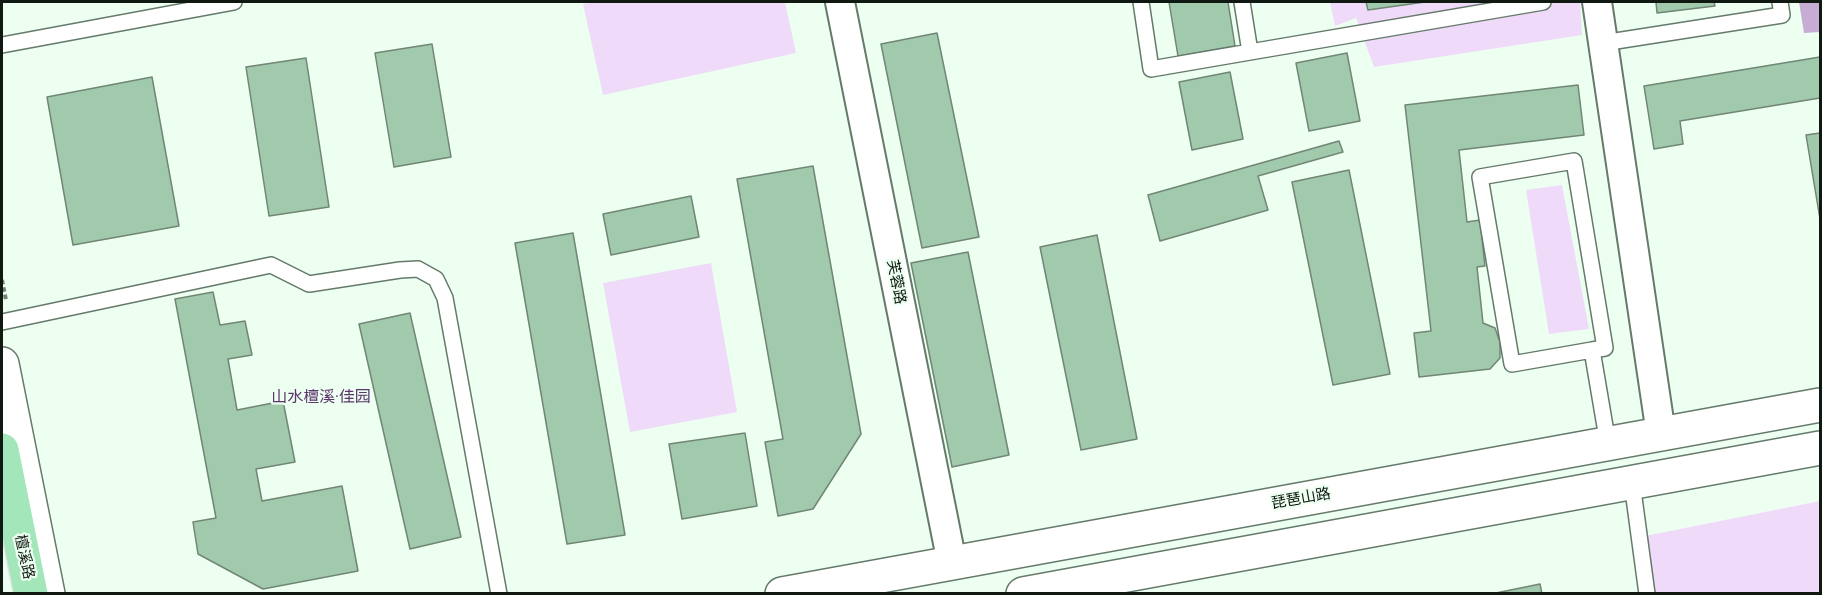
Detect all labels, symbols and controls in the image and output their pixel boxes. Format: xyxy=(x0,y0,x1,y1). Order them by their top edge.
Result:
street label: 芙蓉路 xyxy=(883,258,909,306)
district label: 山水檀溪·佳园 xyxy=(271,388,371,408)
street label: 琵琶山路 xyxy=(1270,485,1332,513)
street label: 檀溪路 xyxy=(11,533,37,581)

